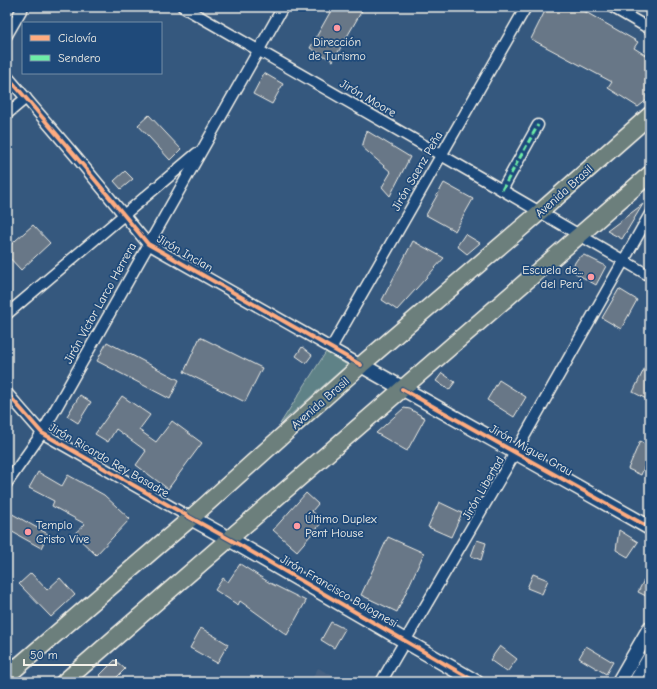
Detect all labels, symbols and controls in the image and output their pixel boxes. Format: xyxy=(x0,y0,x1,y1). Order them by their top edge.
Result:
legend xyxy=(22,22,162,74)
marker: Dirección de Turismo xyxy=(332,23,342,33)
text: Ciclovía xyxy=(58,31,97,45)
place label: Dirección de Turismo xyxy=(308,35,366,63)
text: Sendero xyxy=(58,51,101,65)
street label: Jirón Moore xyxy=(337,76,399,120)
street label: Jirón Saenz Peña xyxy=(389,129,445,213)
street label: Avenida Brasil xyxy=(532,162,596,220)
street label: Jirón Inclan xyxy=(155,231,215,275)
street label: Jirón Víctor Larco Herrera xyxy=(61,240,139,366)
place label: Escuela de... del Perú xyxy=(522,263,583,291)
marker: Escuela de... del Perú xyxy=(586,272,596,282)
street label: Avenida Brasil xyxy=(288,374,352,432)
street label: Jirón Ricardo Rey Basadre xyxy=(46,420,172,500)
street label: Jirón Miguel Grau xyxy=(487,421,575,479)
street label: Jirón Libertad xyxy=(459,454,507,522)
place label: Último Duplex Pent House xyxy=(305,512,377,540)
place label: Templo Cristo Vive xyxy=(36,518,89,546)
marker: Último Duplex Pent House xyxy=(292,521,302,531)
marker: Templo Cristo Vive xyxy=(23,527,33,537)
street label: Jirón Francisco Bolognesi xyxy=(278,552,400,630)
scale bar xyxy=(24,641,116,667)
text: 50 m xyxy=(30,648,58,662)

